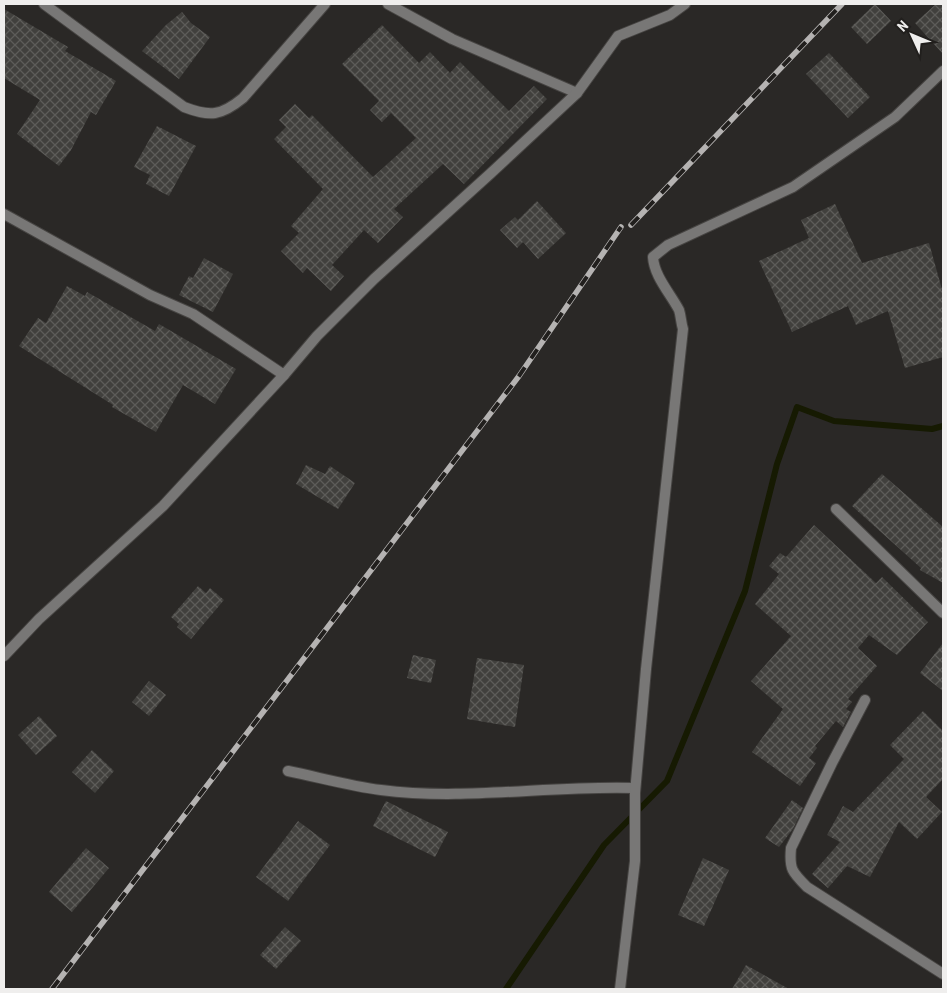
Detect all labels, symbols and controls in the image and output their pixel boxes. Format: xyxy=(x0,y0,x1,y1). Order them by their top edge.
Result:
north arrow xyxy=(887,10,937,60)
text: N xyxy=(894,17,911,35)

